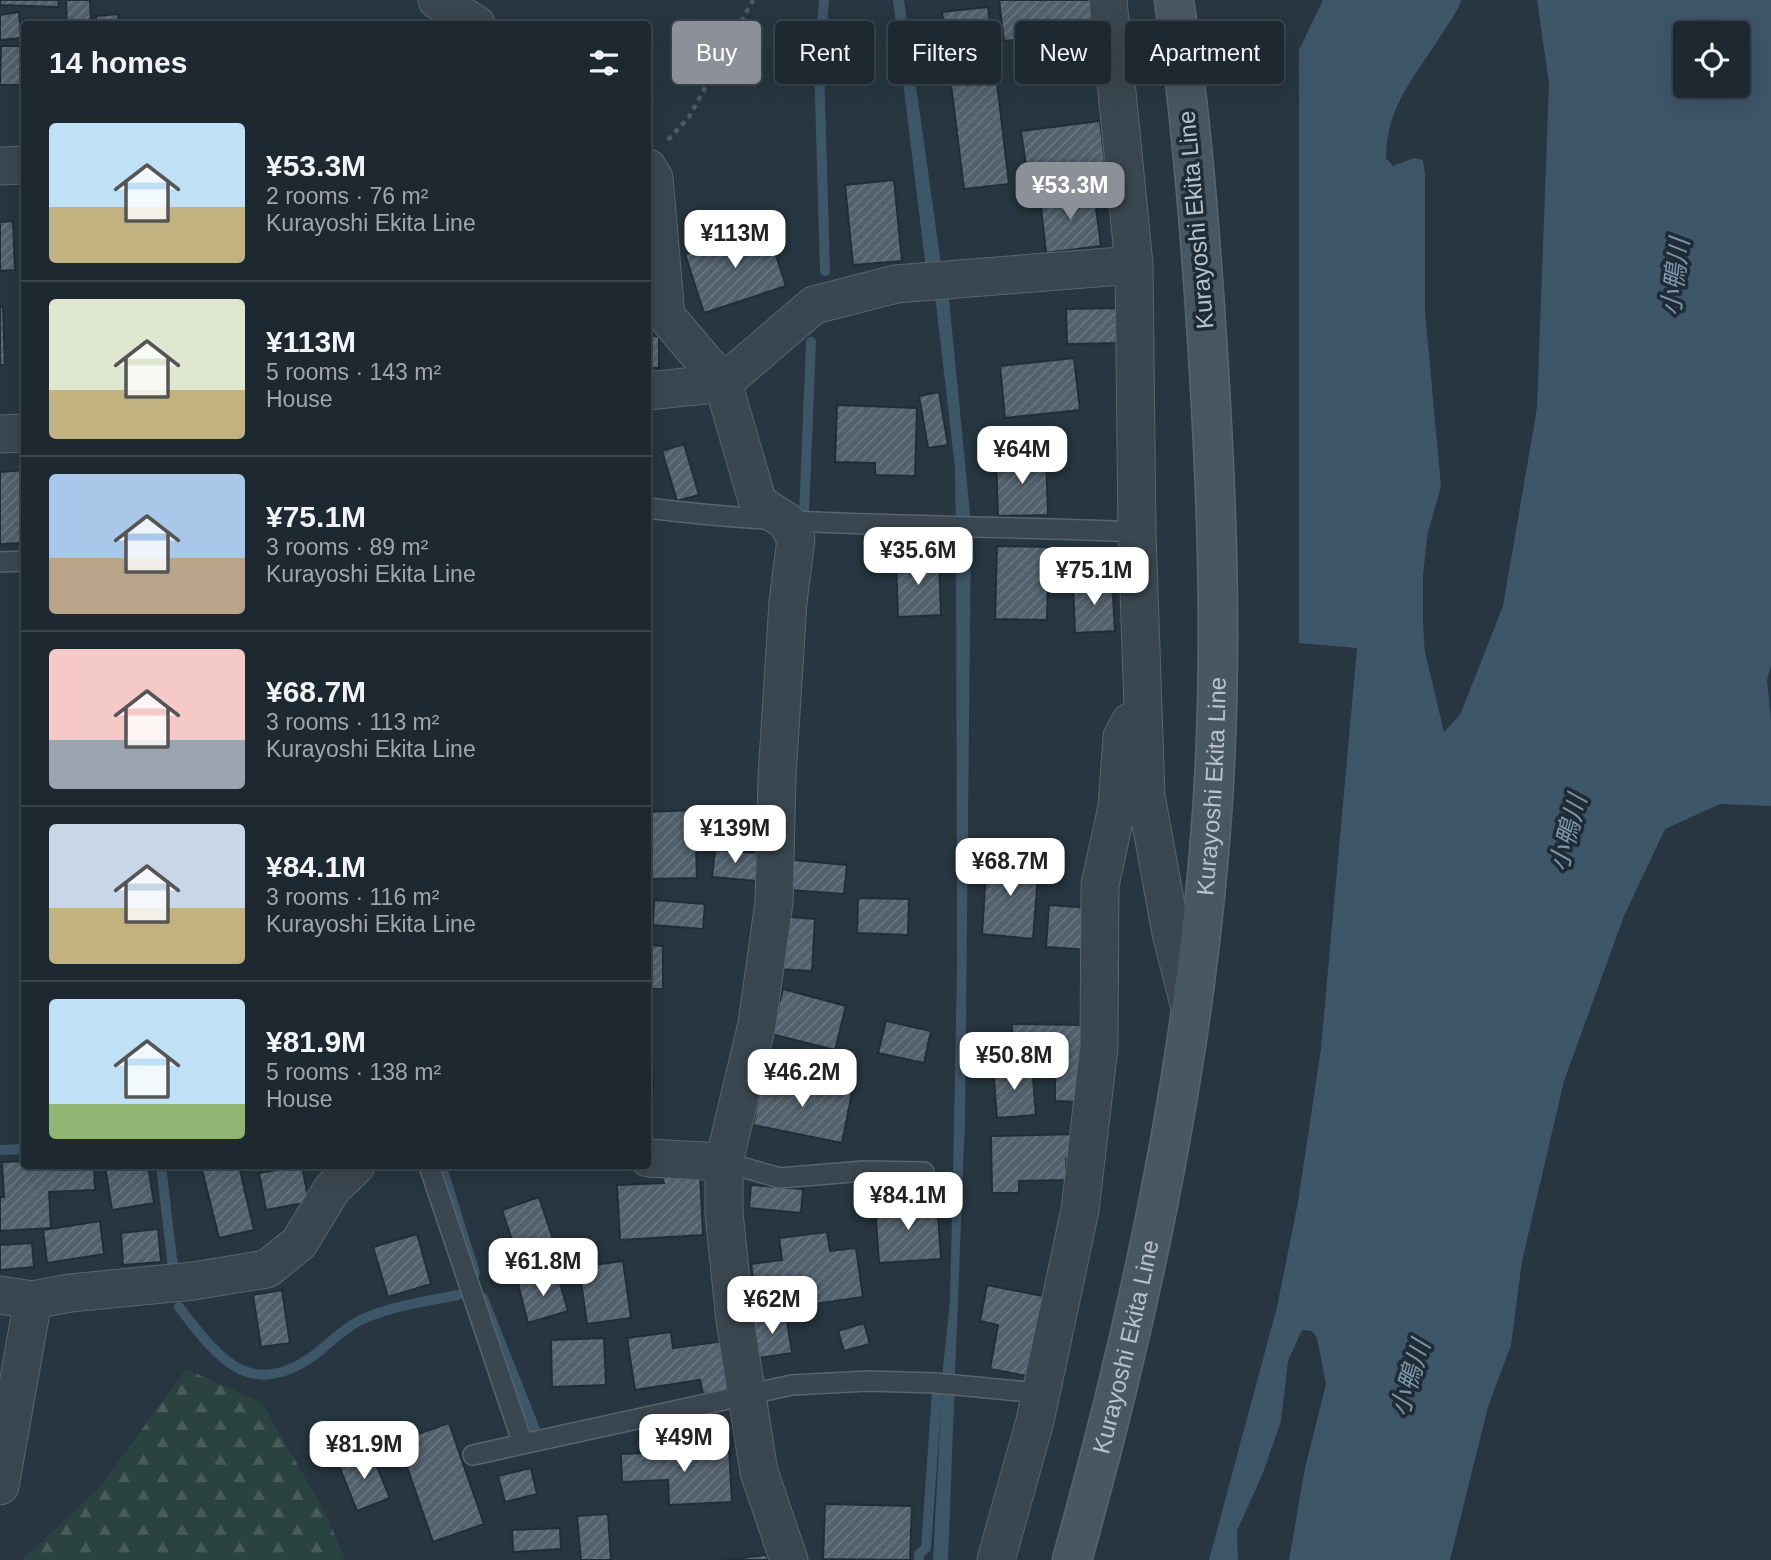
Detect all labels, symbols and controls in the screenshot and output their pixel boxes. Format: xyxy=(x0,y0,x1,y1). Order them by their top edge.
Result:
chip: Buy xyxy=(672,21,761,84)
chip: Rent xyxy=(775,21,874,84)
chip: Filters xyxy=(888,21,1001,84)
chip: New xyxy=(1015,21,1111,84)
chip: Apartment xyxy=(1125,21,1284,84)
map controls xyxy=(1673,21,1750,98)
button: locate xyxy=(1673,21,1750,98)
icon: filters xyxy=(585,44,623,82)
text: 14 homes xyxy=(49,46,187,79)
street label: Kurayoshi Ekita Line xyxy=(1173,110,1218,330)
text: ¥53.3M xyxy=(266,149,366,182)
icon: home xyxy=(105,151,189,235)
pin: ¥53.3M xyxy=(1013,162,1127,222)
text: ¥53.3M xyxy=(1032,172,1108,198)
text: 2 rooms · 76 m² xyxy=(266,183,428,209)
text: Kurayoshi Ekita Line xyxy=(266,210,476,236)
pin: ¥113M xyxy=(686,210,784,270)
text: ¥113M xyxy=(700,220,770,246)
water label: 小鴨川 xyxy=(1655,233,1695,318)
text: ¥113M xyxy=(266,325,356,358)
icon: home xyxy=(105,327,189,411)
text: 5 rooms · 143 m² xyxy=(266,359,441,385)
text: House xyxy=(266,386,332,412)
pin: ¥64M xyxy=(981,426,1063,486)
text: ¥64M xyxy=(993,436,1051,462)
text: ¥75.1M xyxy=(266,500,366,533)
icon: home xyxy=(105,502,189,586)
pin: ¥35.6M xyxy=(861,528,975,587)
text: 3 rooms · 89 m² xyxy=(266,534,428,560)
text: ¥35.6M xyxy=(880,537,956,563)
pin: ¥75.1M xyxy=(1037,548,1151,607)
text: ¥75.1M xyxy=(1056,557,1132,583)
text: Kurayoshi Ekita Line xyxy=(266,561,476,587)
text: ¥68.7M xyxy=(266,675,366,708)
icon: home xyxy=(105,677,189,761)
street label: Kurayoshi Ekita Line xyxy=(1191,677,1231,897)
text: 3 rooms · 113 m² xyxy=(266,709,439,735)
text: Kurayoshi Ekita Line xyxy=(266,736,476,762)
water label: 小鴨川 xyxy=(1543,789,1593,875)
pin: ¥139M xyxy=(686,806,784,865)
text: ¥139M xyxy=(700,815,770,841)
pin: ¥68.7M xyxy=(953,838,1067,898)
text: ¥68.7M xyxy=(972,848,1048,874)
text: ¥84.1M xyxy=(266,850,366,883)
icon: home xyxy=(105,852,189,936)
text: 3 rooms · 116 m² xyxy=(266,884,439,910)
text: Kurayoshi Ekita Line xyxy=(266,911,476,937)
text: ¥81.9M xyxy=(266,1025,366,1058)
icon: home xyxy=(105,1027,189,1111)
pin: ¥50.8M xyxy=(957,1032,1071,1092)
text: ¥50.8M xyxy=(976,1042,1052,1068)
pin: ¥46.2M xyxy=(745,1050,859,1109)
text: 5 rooms · 138 m² xyxy=(266,1059,441,1085)
text: ¥46.2M xyxy=(764,1059,840,1085)
text: House xyxy=(266,1086,332,1112)
pin: ¥84.1M xyxy=(851,1172,965,1232)
text: ¥84.1M xyxy=(870,1182,946,1208)
street label: Kurayoshi Ekita Line xyxy=(1087,1237,1164,1457)
pin: ¥61.8M xyxy=(486,1238,600,1298)
text: ¥61.8M xyxy=(505,1248,581,1274)
pin: ¥62M xyxy=(731,1276,813,1336)
text: ¥62M xyxy=(743,1286,801,1312)
water label: 小鴨川 xyxy=(1384,1333,1437,1420)
pin: ¥49M xyxy=(643,1414,725,1474)
pin: ¥81.9M xyxy=(307,1422,421,1481)
text: ¥49M xyxy=(655,1424,713,1450)
text: ¥81.9M xyxy=(326,1431,402,1457)

